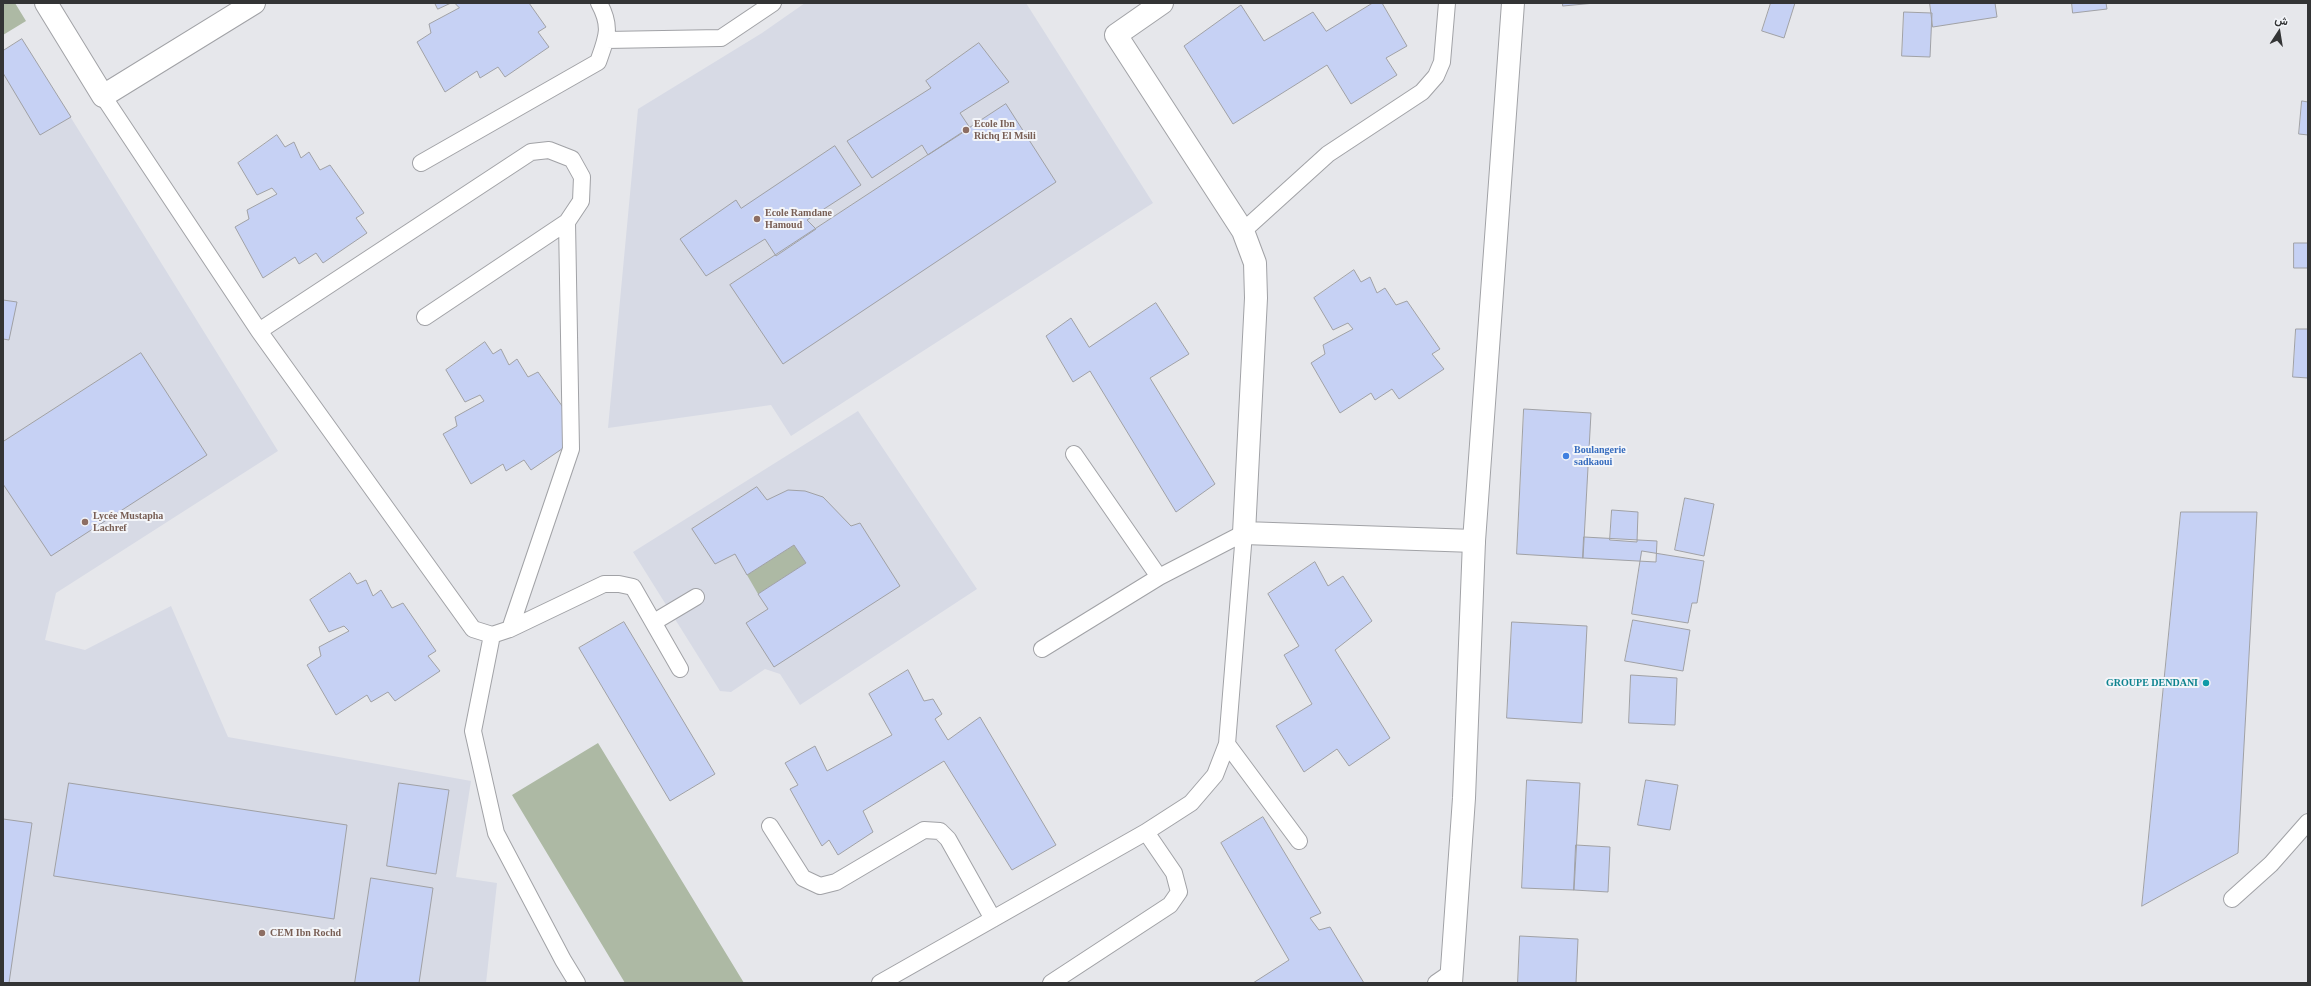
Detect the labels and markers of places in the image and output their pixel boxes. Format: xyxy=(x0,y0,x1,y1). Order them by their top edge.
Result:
place label: Ecole Ibn Richq El Msili xyxy=(974,118,1036,142)
marker: Ecole Ibn Richq El Msili xyxy=(961,125,971,135)
place label: Ecole Ramdane Hamoud xyxy=(765,207,832,230)
marker: Ecole Ramdane Hamoud xyxy=(752,214,762,224)
place label: Boulangerie sadkaoui xyxy=(1574,444,1626,468)
marker: Boulangerie sadkaoui xyxy=(1561,451,1571,461)
place label: Lycée Mustapha Lachref xyxy=(93,510,163,534)
marker: Lycée Mustapha Lachref xyxy=(80,517,90,527)
place label: GROUPE DENDANI xyxy=(2106,677,2198,689)
marker: GROUPE DENDANI xyxy=(2201,678,2211,688)
place label: CEM Ibn Rochd xyxy=(270,927,341,939)
marker: CEM Ibn Rochd xyxy=(257,928,267,938)

